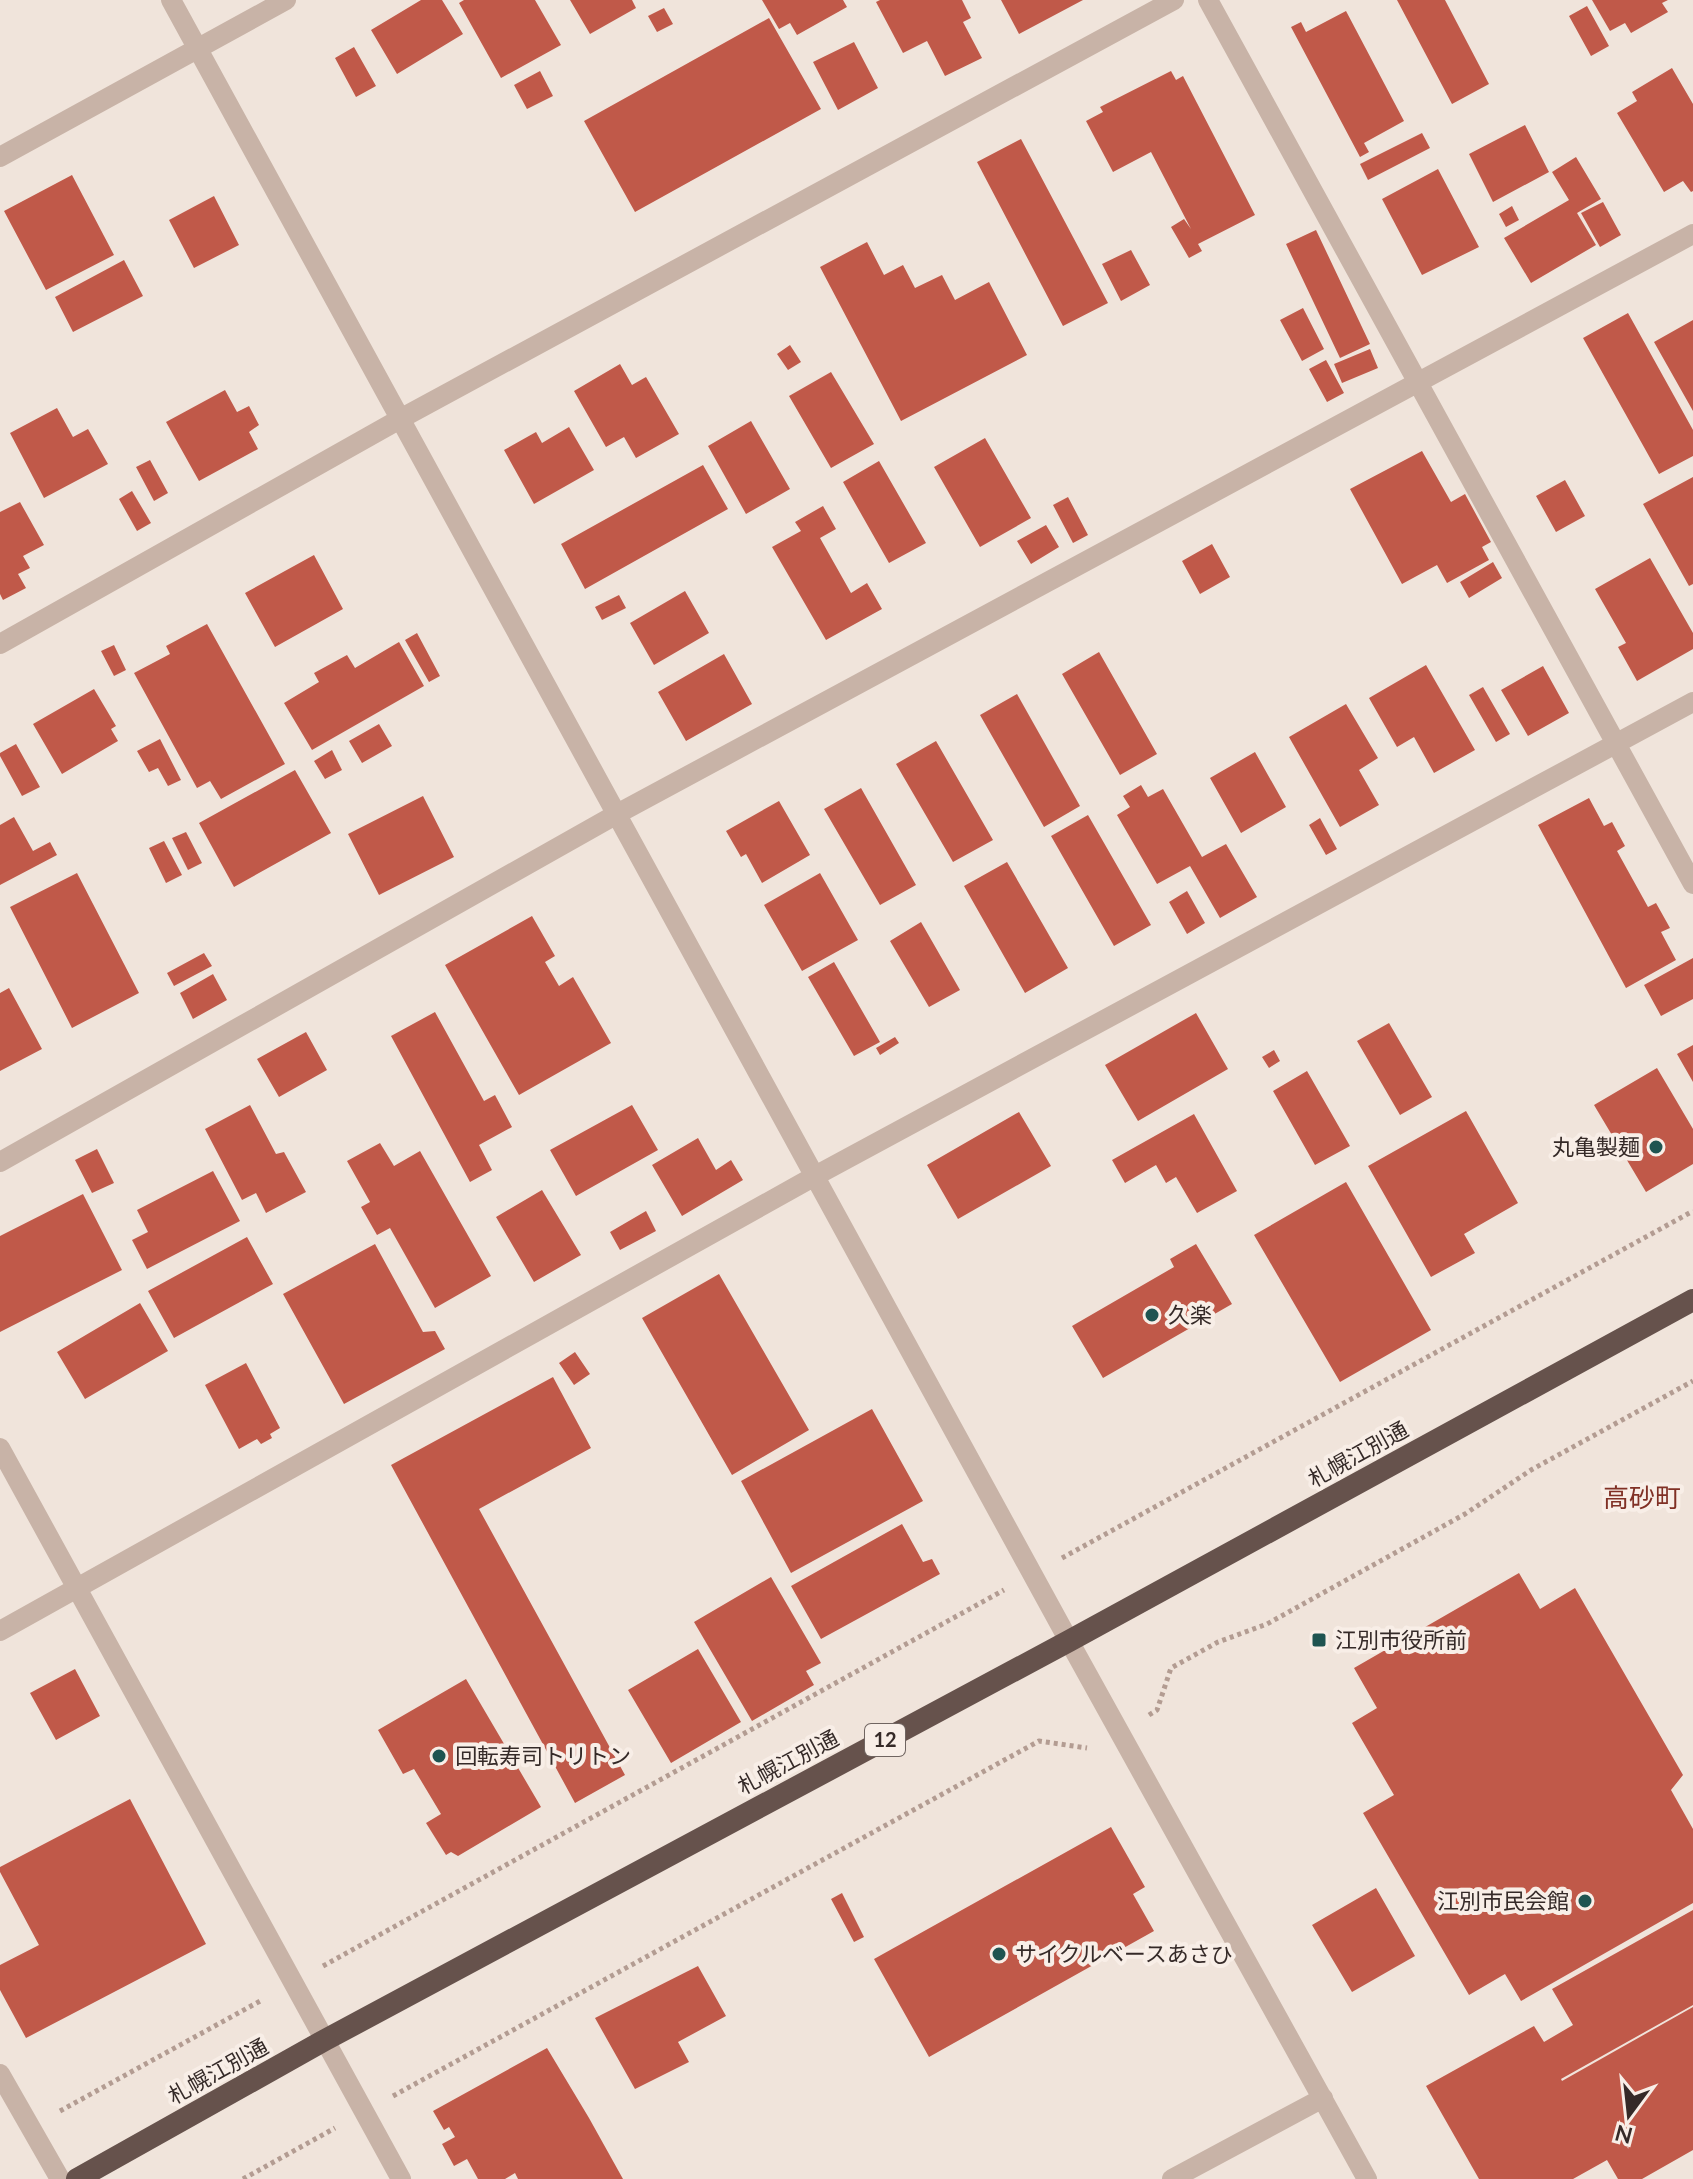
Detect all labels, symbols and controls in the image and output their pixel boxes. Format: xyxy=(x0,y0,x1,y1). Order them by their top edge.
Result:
place label: 丸亀製麺 xyxy=(1552,1133,1640,1160)
marker: 丸亀製麺 xyxy=(1647,1138,1665,1156)
place label: 久楽 xyxy=(1168,1301,1212,1328)
marker: 久楽 xyxy=(1143,1306,1161,1324)
street label: 札幌江別通 xyxy=(1303,1415,1412,1492)
district label: 高砂町 xyxy=(1603,1481,1681,1513)
place label: 江別市役所前 xyxy=(1335,1626,1467,1653)
marker: 江別市役所前 xyxy=(1310,1631,1328,1649)
street label: 札幌江別通 xyxy=(733,1724,843,1799)
road number: 12 xyxy=(865,1724,905,1756)
place label: 回転寿司トリトン xyxy=(455,1742,631,1769)
marker: 回転寿司トリトン xyxy=(430,1747,448,1765)
place label: 江別市民会館 xyxy=(1437,1887,1569,1914)
marker: 江別市民会館 xyxy=(1576,1892,1594,1910)
place label: サイクルベースあさひ xyxy=(1015,1940,1233,1967)
marker: サイクルベースあさひ xyxy=(990,1945,1008,1963)
street label: 札幌江別通 xyxy=(163,2032,272,2109)
north arrow xyxy=(1589,2075,1669,2155)
text: N xyxy=(1612,2120,1635,2150)

